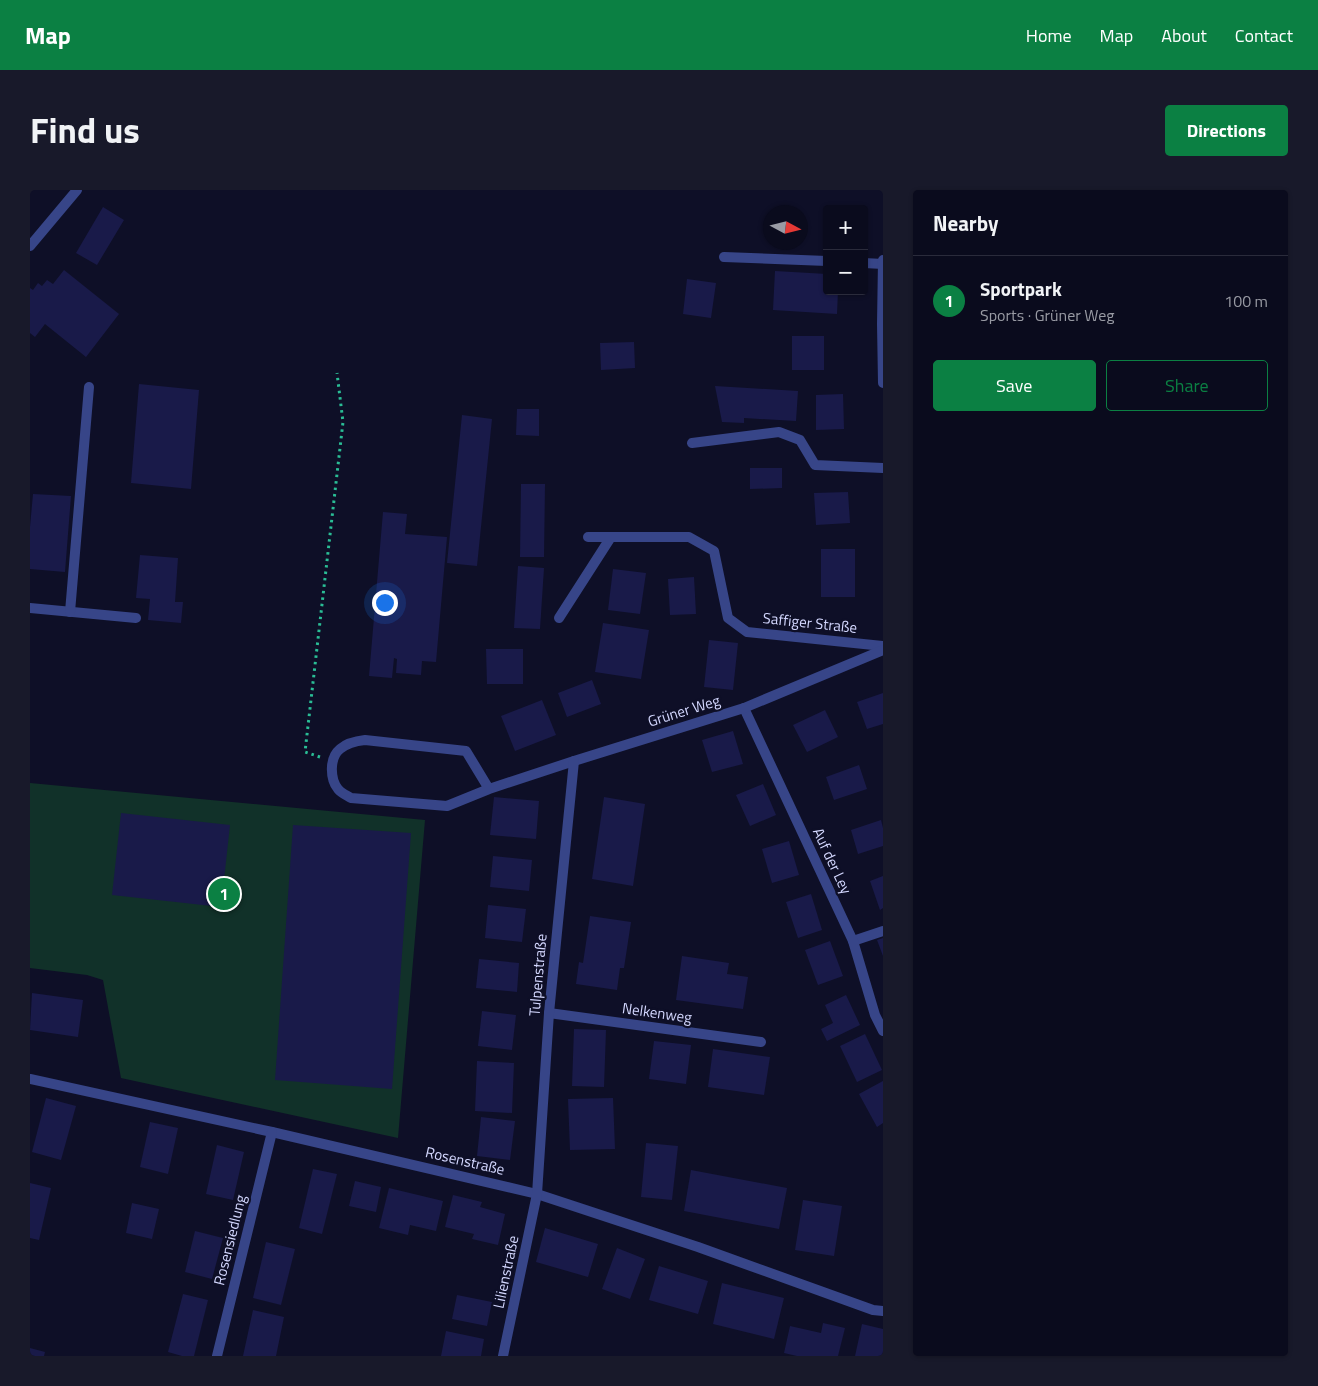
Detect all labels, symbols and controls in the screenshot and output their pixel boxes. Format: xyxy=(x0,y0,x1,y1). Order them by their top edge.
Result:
text: Map xyxy=(25,17,71,53)
text: Home xyxy=(1026,22,1072,49)
text: Map xyxy=(1100,22,1133,49)
text: About xyxy=(1161,22,1207,49)
text: Contact xyxy=(1235,22,1293,49)
text: Find us xyxy=(30,103,140,157)
button: Directions xyxy=(1165,105,1288,156)
north arrow xyxy=(763,205,808,250)
map controls xyxy=(823,205,868,295)
button: + xyxy=(823,205,868,250)
text: Nearby xyxy=(933,207,998,239)
button: − xyxy=(823,250,868,295)
text: Sportpark xyxy=(980,274,1062,303)
text: 1 xyxy=(945,289,953,313)
text: 100 m xyxy=(1224,289,1268,313)
text: Sports · Grüner Weg xyxy=(980,303,1114,327)
button: Save xyxy=(933,360,1096,411)
button: Share xyxy=(1106,360,1268,411)
your location xyxy=(372,590,398,616)
street label: Saffiger Straße xyxy=(762,606,858,639)
street label: Grüner Weg xyxy=(645,689,723,732)
street label: Auf der Ley xyxy=(807,824,858,898)
pin: 1 xyxy=(208,875,240,913)
street label: Tulpenstraße xyxy=(522,933,553,1017)
street label: Nelkenweg xyxy=(621,996,694,1029)
street label: Rosenstraße xyxy=(423,1140,507,1181)
street label: Rosensiedlung xyxy=(207,1192,252,1288)
street label: Lilienstraße xyxy=(487,1233,524,1310)

